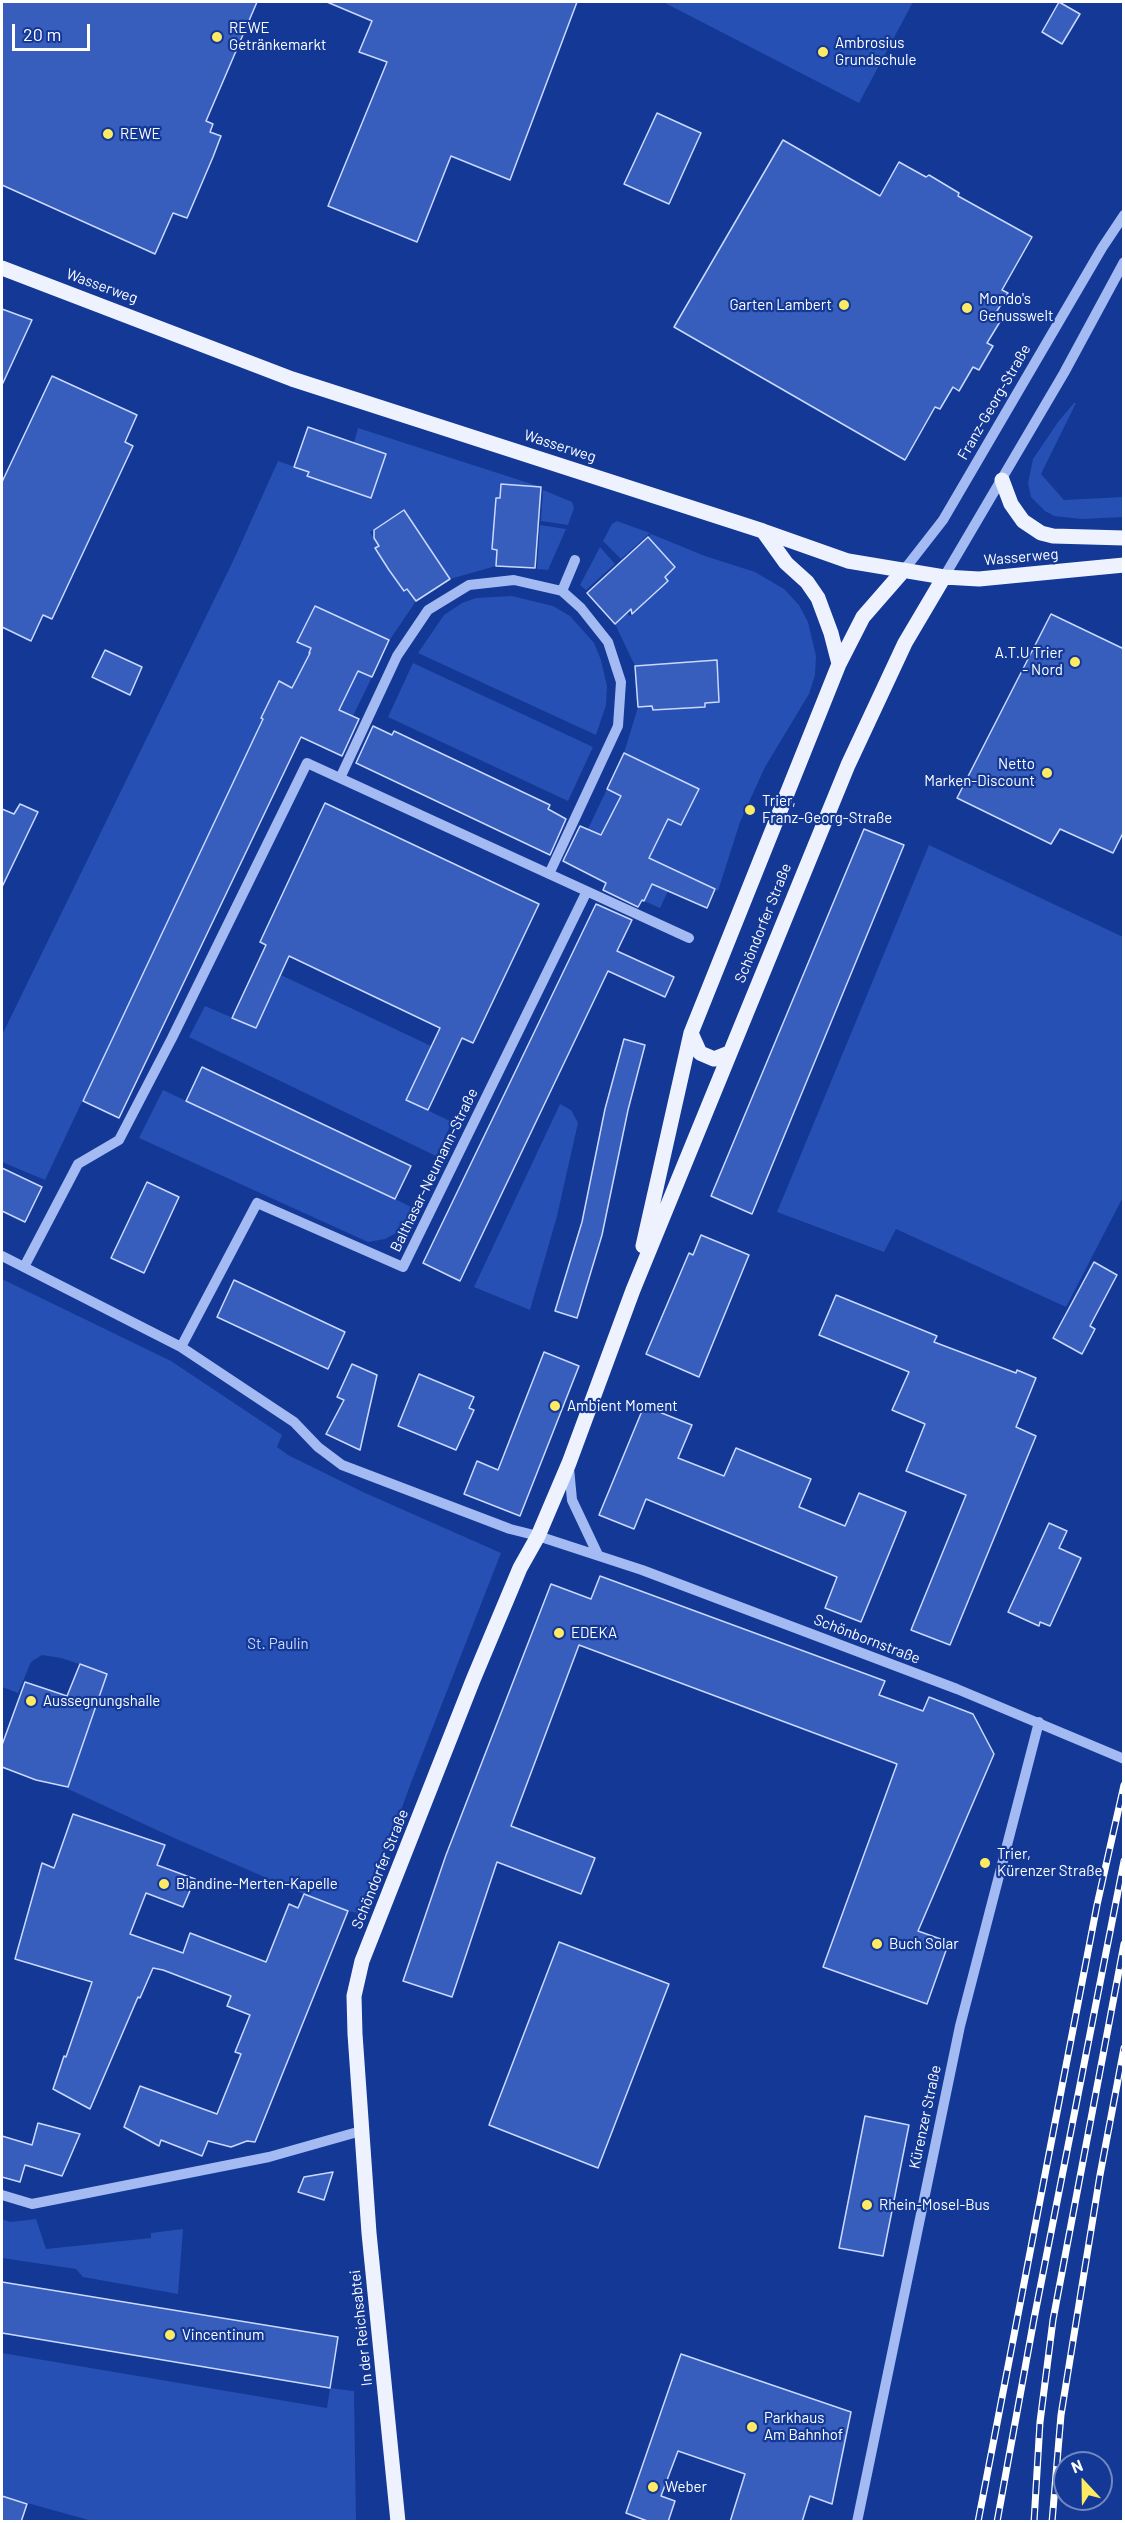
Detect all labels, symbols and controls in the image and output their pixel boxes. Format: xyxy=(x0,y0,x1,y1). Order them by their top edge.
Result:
scale bar xyxy=(15,12,93,50)
place label: REWE Getränkemarkt xyxy=(229,19,326,54)
text: 20 m xyxy=(23,23,61,45)
marker: REWE Getränkemarkt xyxy=(210,30,224,44)
place label: Ambrosius Grundschule xyxy=(835,34,916,69)
marker: Ambrosius Grundschule xyxy=(816,45,830,59)
place label: REWE xyxy=(120,125,160,143)
marker: REWE xyxy=(101,127,115,141)
street label: Wasserweg xyxy=(64,265,140,307)
place label: Mondo's Genusswelt xyxy=(979,290,1054,325)
place label: Garten Lambert xyxy=(729,296,832,314)
marker: Garten Lambert xyxy=(837,298,851,312)
marker: Mondo's Genusswelt xyxy=(960,301,974,315)
street label: Franz-Georg-Straße xyxy=(954,341,1034,463)
street label: Wasserweg xyxy=(522,426,598,466)
street label: Wasserweg xyxy=(983,545,1059,569)
place label: A.T.U Trier - Nord xyxy=(995,644,1063,679)
marker: A.T.U Trier - Nord xyxy=(1068,655,1082,669)
place label: Netto Marken-Discount xyxy=(924,755,1035,790)
marker: Netto Marken-Discount xyxy=(1040,766,1054,780)
place label: Trier, Franz-Georg-Straße xyxy=(762,792,892,827)
marker: Trier, Franz-Georg-Straße xyxy=(743,803,757,817)
street label: Schöndorfer Straße xyxy=(731,861,795,985)
street label: Balthasar-Neumann-Straße xyxy=(387,1085,481,1255)
place label: Ambient Moment xyxy=(567,1397,678,1415)
marker: Ambient Moment xyxy=(548,1399,562,1413)
street label: Schönbornstraße xyxy=(811,1610,923,1668)
place label: EDEKA xyxy=(571,1624,617,1642)
marker: EDEKA xyxy=(552,1626,566,1640)
park label: St. Paulin xyxy=(247,1635,309,1653)
place label: Aussegnungshalle xyxy=(43,1692,160,1710)
marker: Aussegnungshalle xyxy=(24,1694,38,1708)
street label: Schöndorfer Straße xyxy=(348,1807,412,1931)
place label: Trier, Kürenzer Straße xyxy=(997,1845,1103,1880)
marker: Trier, Kürenzer Straße xyxy=(978,1856,992,1870)
place label: Blandine-Merten-Kapelle xyxy=(176,1875,338,1893)
marker: Blandine-Merten-Kapelle xyxy=(157,1877,171,1891)
place label: Buch Solar xyxy=(889,1935,959,1953)
marker: Buch Solar xyxy=(870,1937,884,1951)
street label: Kürenzer Straße xyxy=(905,2064,945,2170)
place label: Rhein-Mosel-Bus xyxy=(879,2196,990,2214)
marker: Rhein-Mosel-Bus xyxy=(860,2198,874,2212)
street label: In der Reichsabtei xyxy=(346,2269,376,2387)
place label: Vincentinum xyxy=(182,2326,264,2344)
marker: Vincentinum xyxy=(163,2328,177,2342)
place label: Parkhaus Am Bahnhof xyxy=(764,2409,843,2444)
marker: Parkhaus Am Bahnhof xyxy=(745,2420,759,2434)
north arrow xyxy=(1053,2451,1113,2511)
text: N xyxy=(1068,2455,1085,2477)
place label: Weber xyxy=(665,2478,707,2496)
marker: Weber xyxy=(646,2480,660,2494)

